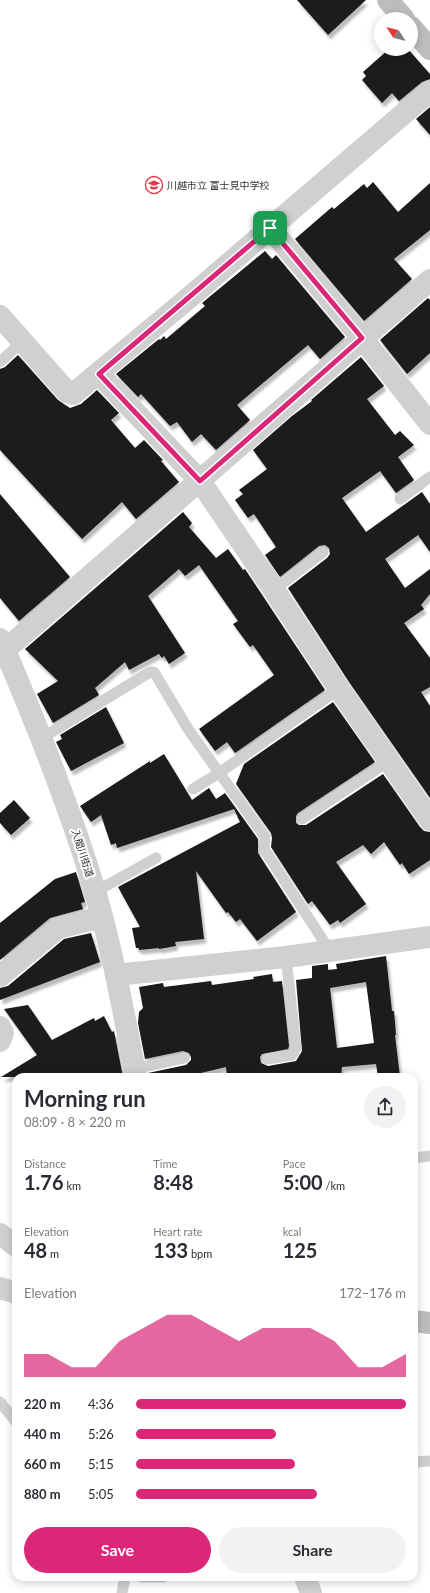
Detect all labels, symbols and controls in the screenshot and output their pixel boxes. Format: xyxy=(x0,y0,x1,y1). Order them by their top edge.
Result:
north arrow xyxy=(374,12,418,56)
map controls xyxy=(374,12,418,56)
school or university icon: 川越市立 富士見中学校 xyxy=(144,175,164,195)
place label: 川越市立 富士見中学校 xyxy=(167,179,270,191)
pin xyxy=(253,211,287,245)
icon: arrive xyxy=(259,217,281,239)
street label: 入間川街道 xyxy=(70,827,96,879)
text: Morning run xyxy=(24,1085,146,1112)
button: share xyxy=(364,1086,406,1128)
text: 08:09 · 8 × 220 m xyxy=(24,1114,126,1130)
text: Distance xyxy=(24,1157,66,1170)
text: Time xyxy=(153,1157,177,1170)
text: Pace xyxy=(283,1157,306,1170)
text: 1.76 xyxy=(24,1170,64,1194)
text: 8:48 xyxy=(153,1170,193,1194)
text: 5:00 xyxy=(283,1170,323,1194)
text: km xyxy=(64,1179,81,1192)
text: /km xyxy=(323,1179,345,1192)
text: Elevation xyxy=(24,1225,69,1238)
text: Heart rate xyxy=(153,1225,203,1238)
text: kcal xyxy=(283,1225,301,1238)
text: 48 xyxy=(24,1238,47,1262)
text: 133 xyxy=(153,1238,188,1262)
text: 125 xyxy=(283,1238,317,1262)
text: m xyxy=(47,1247,59,1260)
text: bpm xyxy=(188,1247,212,1260)
text: Elevation xyxy=(24,1285,77,1301)
text: 172–176 m xyxy=(339,1285,406,1301)
text: 220 m xyxy=(24,1396,61,1412)
text: 4:36 xyxy=(88,1396,114,1412)
text: 440 m xyxy=(24,1426,61,1442)
text: 5:26 xyxy=(88,1426,114,1442)
text: 660 m xyxy=(24,1456,61,1472)
text: 5:15 xyxy=(88,1456,114,1472)
text: 880 m xyxy=(24,1486,61,1502)
text: 5:05 xyxy=(88,1486,114,1502)
button: Save xyxy=(24,1527,211,1573)
button: Share xyxy=(219,1527,406,1573)

